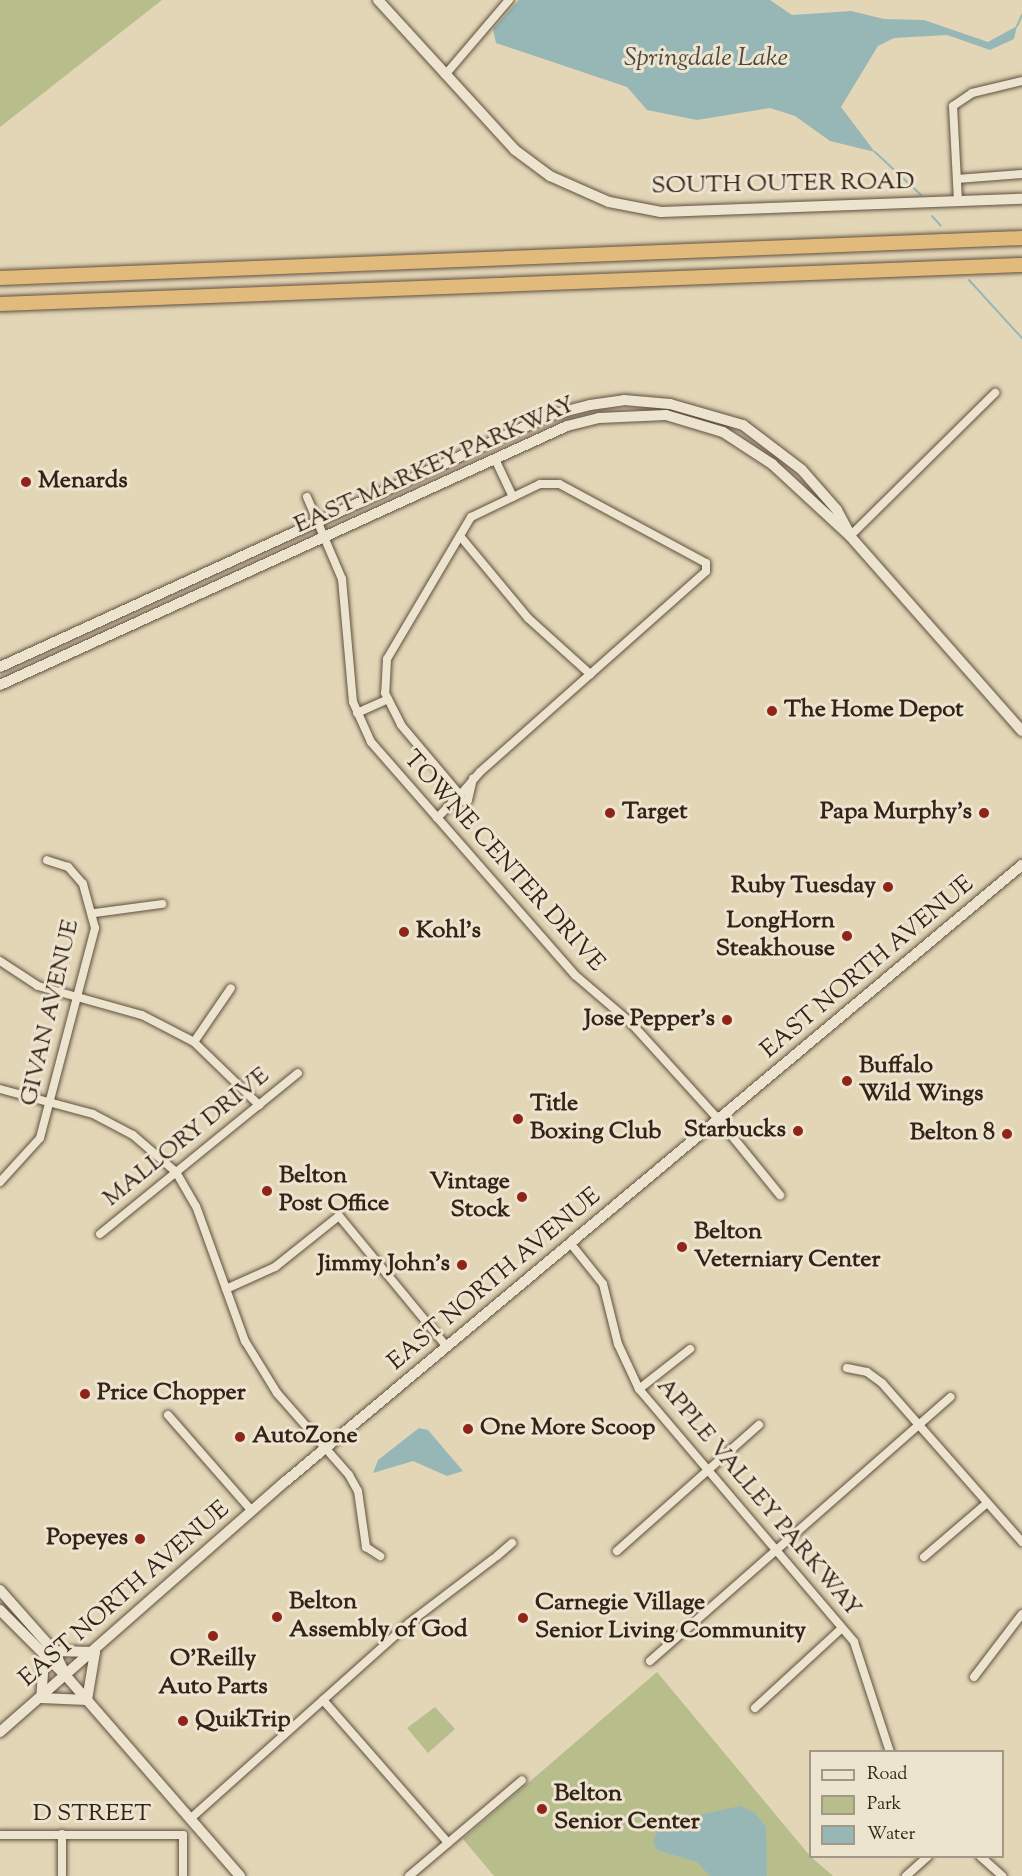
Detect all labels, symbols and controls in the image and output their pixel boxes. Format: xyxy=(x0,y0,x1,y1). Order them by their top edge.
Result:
water label: Springdale Lake xyxy=(624,43,788,75)
street label: SOUTH OUTER ROAD xyxy=(651,168,915,202)
street label: EAST MARKEY PARKWAY xyxy=(290,391,580,541)
place label: Menards xyxy=(38,468,128,496)
marker: Menards xyxy=(19,475,33,489)
place label: The Home Depot xyxy=(784,697,964,725)
marker: The Home Depot xyxy=(765,704,779,718)
street label: TOWNE CENTER DRIVE xyxy=(396,746,610,978)
place label: Target xyxy=(622,799,687,827)
place label: Papa Murphy's xyxy=(820,799,972,827)
marker: Target xyxy=(603,806,617,820)
marker: Papa Murphy's xyxy=(977,806,991,820)
street label: EAST NORTH AVENUE xyxy=(756,871,980,1065)
place label: Ruby Tuesday xyxy=(731,873,876,901)
marker: Ruby Tuesday xyxy=(881,880,895,894)
place label: LongHorn Steakhouse xyxy=(716,908,835,964)
street label: GIVAN AVENUE xyxy=(16,917,86,1109)
place label: Kohl's xyxy=(416,918,481,946)
marker: Kohl's xyxy=(397,925,411,939)
marker: LongHorn Steakhouse xyxy=(840,929,854,943)
place label: Jose Pepper's xyxy=(584,1006,715,1034)
marker: Jose Pepper's xyxy=(720,1013,734,1027)
place label: Buffalo Wild Wings xyxy=(859,1053,983,1109)
street label: MALLORY DRIVE xyxy=(98,1062,276,1214)
marker: Buffalo Wild Wings xyxy=(840,1074,854,1088)
place label: Title Boxing Club xyxy=(530,1091,661,1147)
marker: Title Boxing Club xyxy=(511,1112,525,1126)
place label: Starbucks xyxy=(684,1117,786,1145)
place label: Belton 8 xyxy=(910,1120,995,1148)
marker: Starbucks xyxy=(791,1124,805,1138)
marker: Belton 8 xyxy=(1000,1127,1014,1141)
place label: Belton Post Office xyxy=(279,1163,389,1219)
place label: Vintage Stock xyxy=(430,1169,510,1225)
street label: EAST NORTH AVENUE xyxy=(383,1183,607,1377)
marker: Belton Post Office xyxy=(260,1184,274,1198)
marker: Vintage Stock xyxy=(515,1190,529,1204)
place label: Belton Veterniary Center xyxy=(694,1219,880,1275)
marker: Belton Veterniary Center xyxy=(675,1240,689,1254)
place label: Jimmy John's xyxy=(318,1251,450,1279)
marker: Jimmy John's xyxy=(455,1258,469,1272)
street label: APPLE VALLEY PARKWAY xyxy=(650,1373,866,1623)
place label: Price Chopper xyxy=(97,1380,246,1408)
marker: Price Chopper xyxy=(78,1387,92,1401)
place label: One More Scoop xyxy=(480,1415,655,1443)
marker: One More Scoop xyxy=(461,1422,475,1436)
place label: AutoZone xyxy=(252,1423,358,1451)
marker: AutoZone xyxy=(233,1430,247,1444)
street label: EAST NORTH AVENUE xyxy=(14,1496,236,1694)
place label: Popeyes xyxy=(46,1525,128,1553)
marker: Popeyes xyxy=(133,1532,147,1546)
place label: Belton Assembly of God xyxy=(289,1589,468,1645)
place label: Carnegie Village Senior Living Community xyxy=(535,1590,806,1646)
marker: Belton Assembly of God xyxy=(270,1610,284,1624)
marker: Carnegie Village Senior Living Community xyxy=(516,1611,530,1625)
marker: O'Reilly Auto Parts xyxy=(206,1629,220,1643)
place label: O'Reilly Auto Parts xyxy=(158,1646,268,1702)
place label: QuikTrip xyxy=(195,1707,291,1735)
marker: QuikTrip xyxy=(176,1714,190,1728)
legend xyxy=(809,1750,1004,1858)
text: Road xyxy=(867,1762,907,1788)
place label: Belton Senior Center xyxy=(554,1781,700,1837)
text: Park xyxy=(867,1792,901,1818)
street label: D STREET xyxy=(33,1801,151,1829)
marker: Belton Senior Center xyxy=(535,1802,549,1816)
text: Water xyxy=(867,1822,915,1848)

